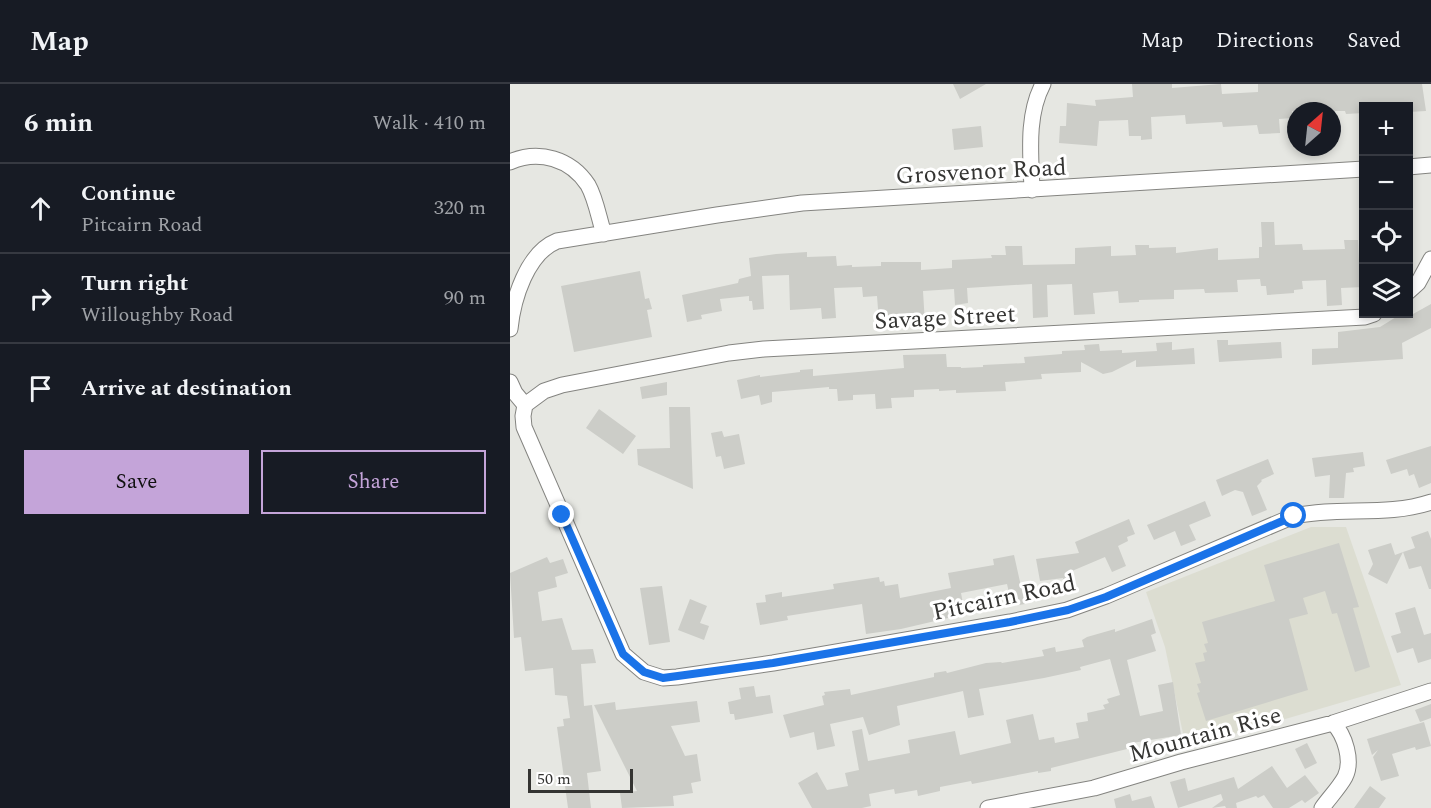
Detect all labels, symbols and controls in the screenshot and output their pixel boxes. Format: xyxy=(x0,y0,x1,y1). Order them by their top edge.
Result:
text: Map xyxy=(30,20,89,63)
text: Map xyxy=(1141,25,1183,57)
text: Directions xyxy=(1216,25,1314,57)
text: Saved xyxy=(1347,25,1401,57)
north arrow xyxy=(1287,102,1341,156)
map controls xyxy=(1359,102,1413,318)
button: + xyxy=(1359,102,1413,156)
text: 6 min xyxy=(24,103,93,143)
text: Walk · 410 m xyxy=(373,108,486,138)
street label: Grosvenor Road xyxy=(895,150,1067,194)
button: − xyxy=(1359,156,1413,210)
text: Continue xyxy=(81,177,176,210)
icon: ahead xyxy=(24,192,57,225)
text: 320 m xyxy=(434,193,486,223)
text: Pitcairn Road xyxy=(81,210,202,240)
button: locate xyxy=(1359,210,1413,264)
button: layers xyxy=(1359,264,1413,318)
text: Turn right xyxy=(81,267,188,300)
icon: right xyxy=(24,282,57,315)
text: 90 m xyxy=(444,283,486,313)
street label: Savage Street xyxy=(873,296,1017,340)
text: Willoughby Road xyxy=(81,300,234,330)
icon: arrive xyxy=(24,372,57,405)
text: Arrive at destination xyxy=(81,372,292,405)
button: Save xyxy=(24,450,249,514)
button: Share xyxy=(261,450,486,514)
route end xyxy=(548,501,574,527)
route start xyxy=(1280,502,1306,528)
street label: Pitcairn Road xyxy=(929,565,1079,631)
street label: Mountain Rise xyxy=(1125,697,1285,773)
scale bar xyxy=(528,766,633,794)
text: 50 m xyxy=(537,767,571,791)

